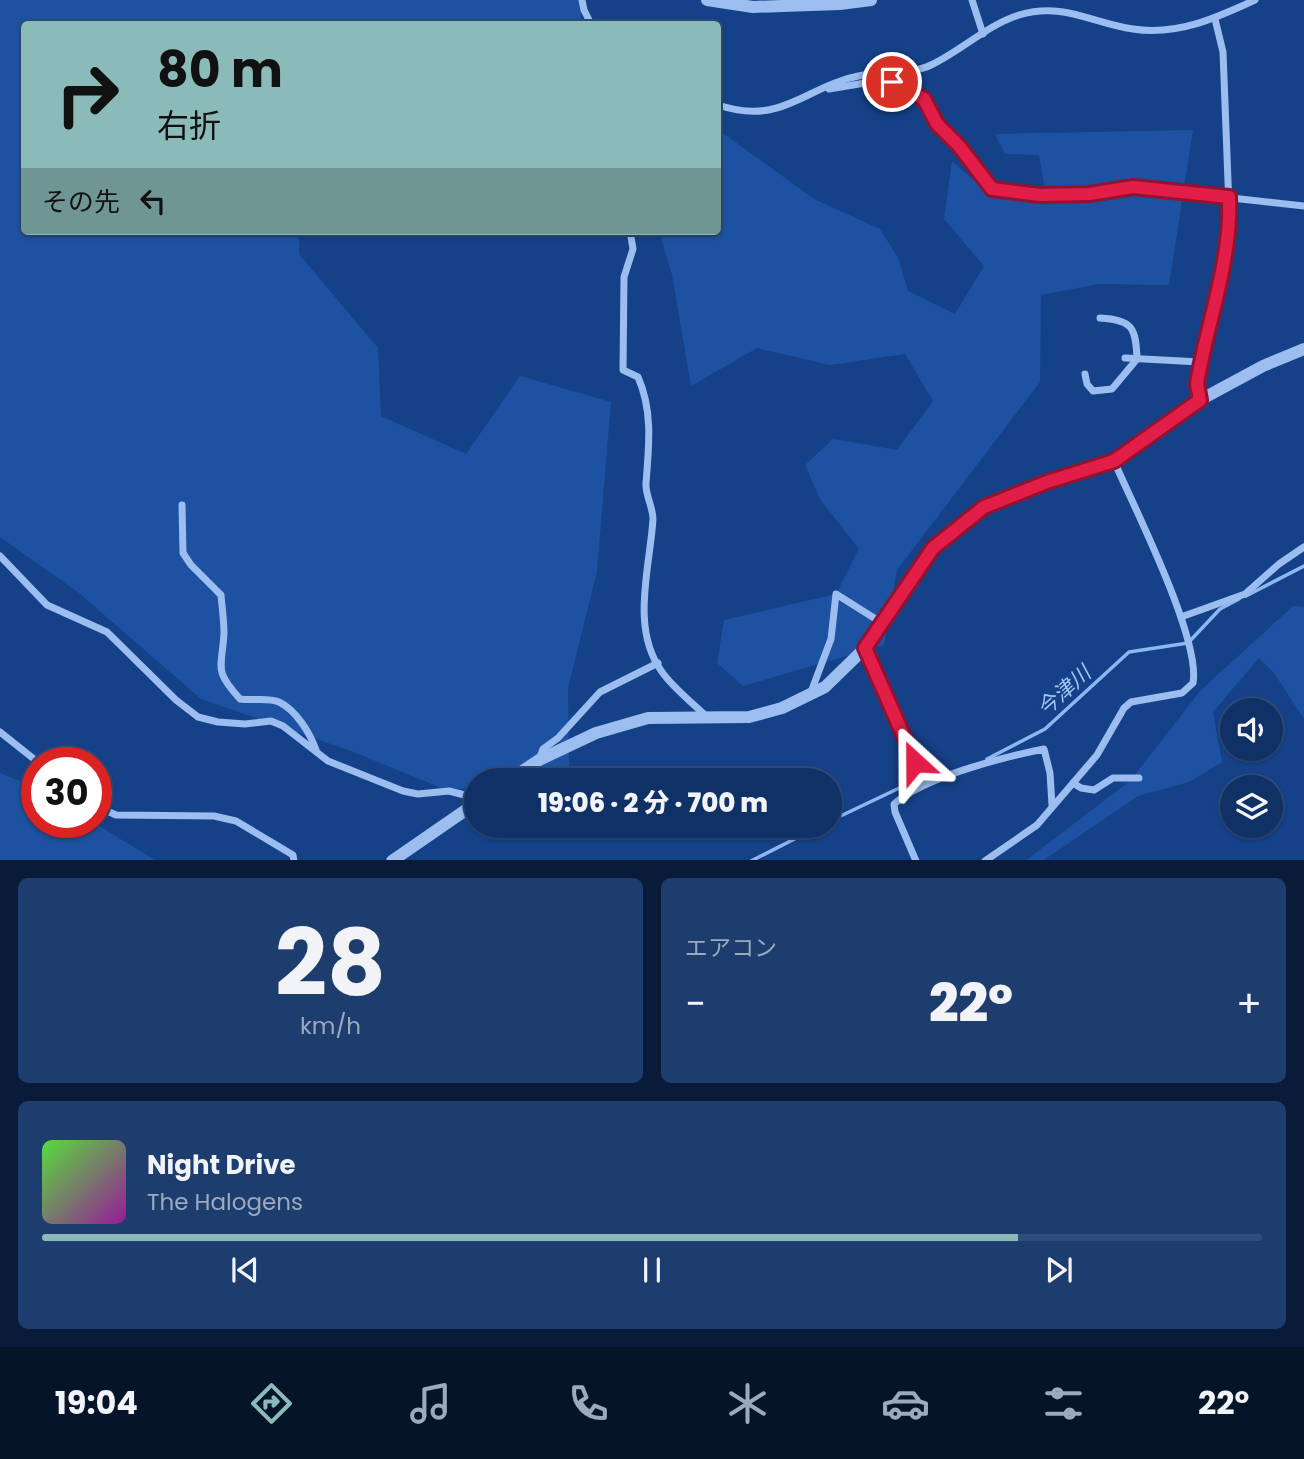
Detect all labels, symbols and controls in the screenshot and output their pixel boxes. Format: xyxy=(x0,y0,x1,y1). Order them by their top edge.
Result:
text: 80 m xyxy=(157,36,283,104)
icon: right xyxy=(42,49,133,140)
pin xyxy=(862,52,922,112)
icon: arrive xyxy=(873,63,911,101)
text: 右折 xyxy=(157,103,221,148)
icon: left xyxy=(134,182,172,220)
text: その先 xyxy=(42,184,120,220)
water label: 今津川 xyxy=(1031,657,1098,722)
map controls xyxy=(1220,698,1283,838)
button: sound xyxy=(1220,698,1283,761)
position arrow xyxy=(878,725,952,799)
speed limit sign: 30 xyxy=(21,747,112,838)
button: layers xyxy=(1220,775,1283,838)
text: 19:06 · 2 分 · 700 m xyxy=(538,785,768,821)
text: 28 xyxy=(275,899,386,1027)
text: エアコン xyxy=(685,932,777,964)
text: 22° xyxy=(929,967,1013,1040)
text: − xyxy=(685,977,706,1030)
text: + xyxy=(1236,977,1262,1030)
text: km/h xyxy=(300,1010,361,1042)
text: Night Drive xyxy=(147,1147,295,1183)
text: The Halogens xyxy=(147,1186,303,1218)
icon: previous xyxy=(226,1251,264,1289)
icon: pause xyxy=(633,1251,671,1289)
icon: next xyxy=(1040,1251,1078,1289)
icon: directions xyxy=(247,1379,296,1428)
icon: music xyxy=(406,1379,455,1428)
icon: phone xyxy=(564,1379,613,1428)
icon: climate xyxy=(723,1379,772,1428)
icon: car xyxy=(881,1379,930,1428)
icon: filters xyxy=(1039,1379,1088,1428)
text: 19:04 xyxy=(55,1380,138,1425)
text: 22° xyxy=(1198,1380,1249,1425)

